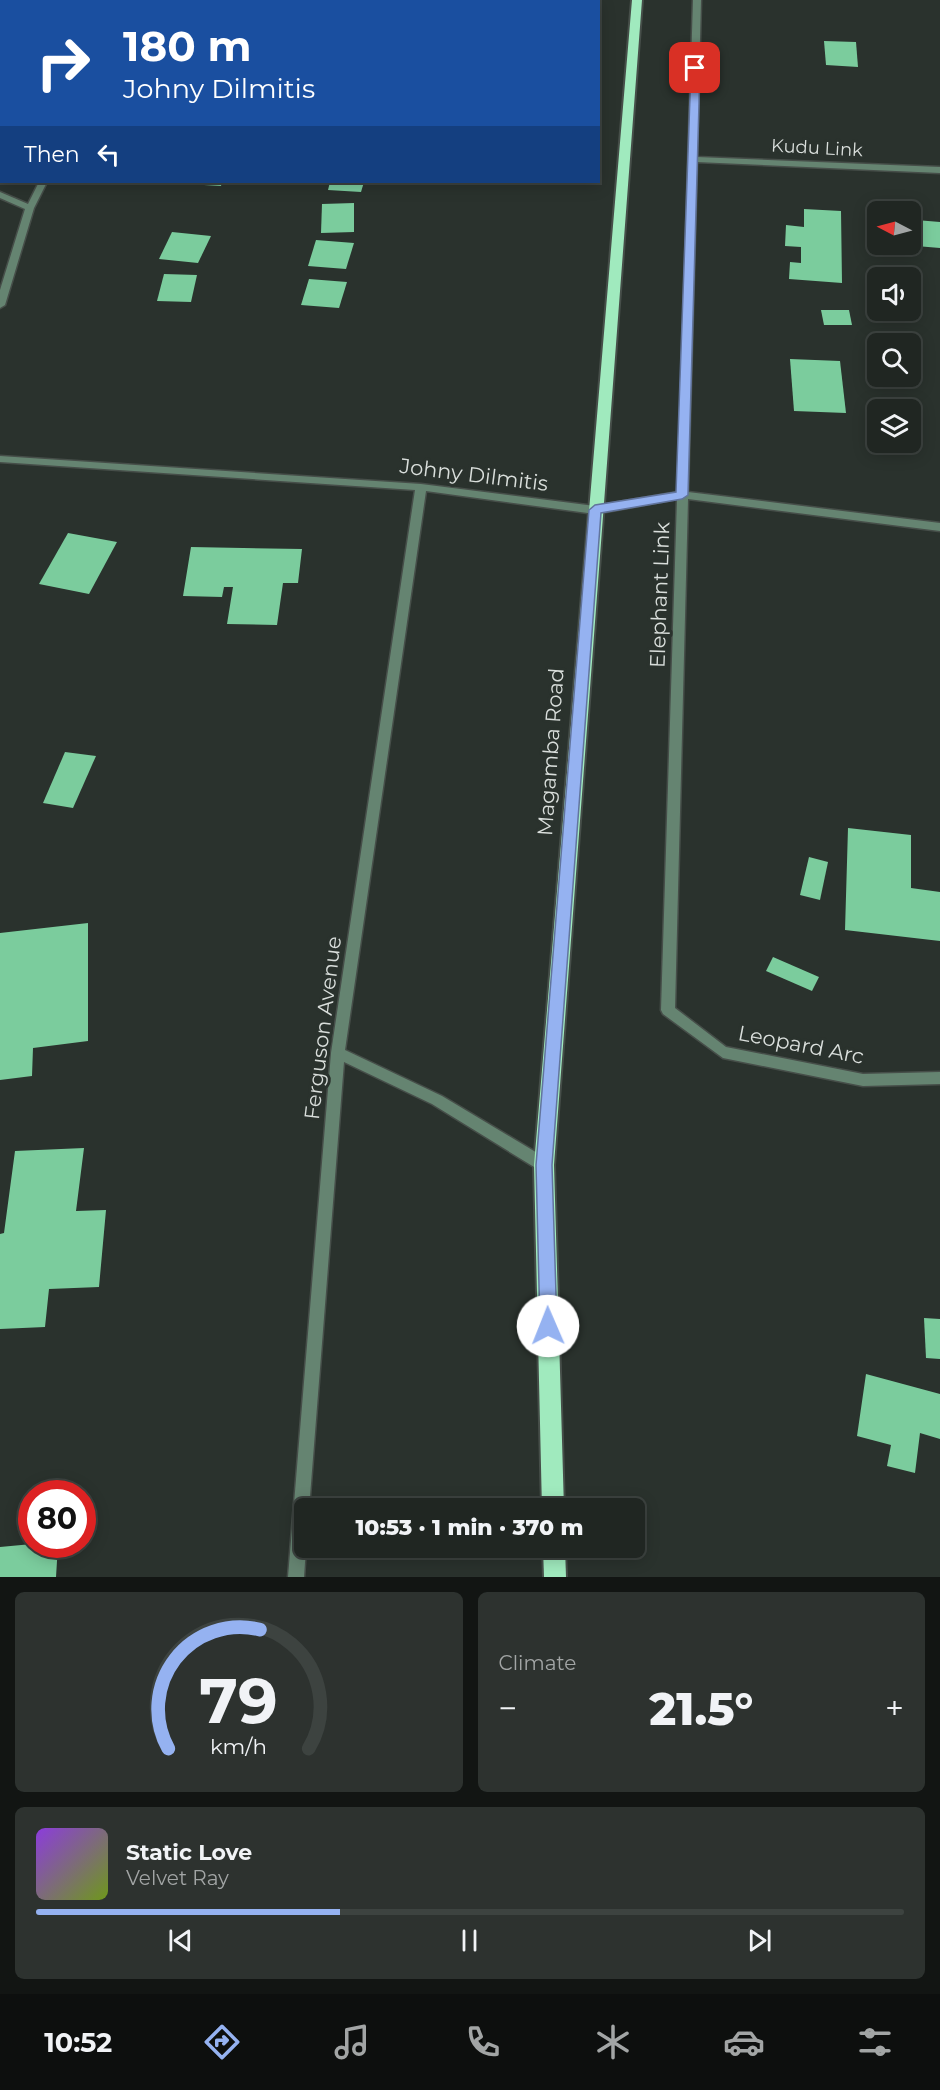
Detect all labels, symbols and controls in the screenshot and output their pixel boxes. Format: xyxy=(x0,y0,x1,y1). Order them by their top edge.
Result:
text: 180 m xyxy=(123,20,252,72)
icon: right xyxy=(24,24,102,102)
pin xyxy=(669,42,720,93)
icon: arrive xyxy=(678,51,711,84)
text: Johny Dilmitis xyxy=(123,72,315,105)
street label: Kudu Link xyxy=(771,135,864,161)
icon: left xyxy=(92,138,125,171)
text: Then xyxy=(24,141,80,168)
north arrow xyxy=(867,201,921,255)
map controls xyxy=(867,201,921,453)
button: sound xyxy=(867,267,921,321)
button: search xyxy=(867,333,921,387)
button: layers xyxy=(867,399,921,453)
street label: Johny Dilmitis xyxy=(397,453,550,496)
street label: Elephant Link xyxy=(644,521,675,668)
street label: Magamba Road xyxy=(532,667,569,837)
street label: Ferguson Avenue xyxy=(299,935,346,1121)
street label: Leopard Arc xyxy=(736,1020,866,1069)
position arrow xyxy=(516,1294,580,1358)
speed limit sign: 80 xyxy=(18,1480,96,1558)
text: 10:53 · 1 min · 370 m xyxy=(355,1514,584,1541)
text: Climate xyxy=(499,1651,576,1675)
text: 79 xyxy=(200,1663,278,1739)
text: 21.5° xyxy=(649,1681,753,1736)
text: − xyxy=(499,1688,517,1728)
text: + xyxy=(885,1688,904,1728)
text: km/h xyxy=(210,1733,267,1759)
text: Static Love xyxy=(126,1839,252,1866)
text: Velvet Ray xyxy=(126,1866,229,1890)
icon: previous xyxy=(164,1924,197,1957)
icon: pause xyxy=(453,1924,486,1957)
icon: next xyxy=(743,1924,776,1957)
icon: directions xyxy=(201,2021,243,2063)
icon: music xyxy=(331,2021,373,2063)
icon: phone xyxy=(462,2021,504,2063)
icon: climate xyxy=(592,2021,634,2063)
icon: car xyxy=(723,2021,765,2063)
icon: filters xyxy=(854,2021,896,2063)
text: 10:52 xyxy=(44,2026,112,2059)

